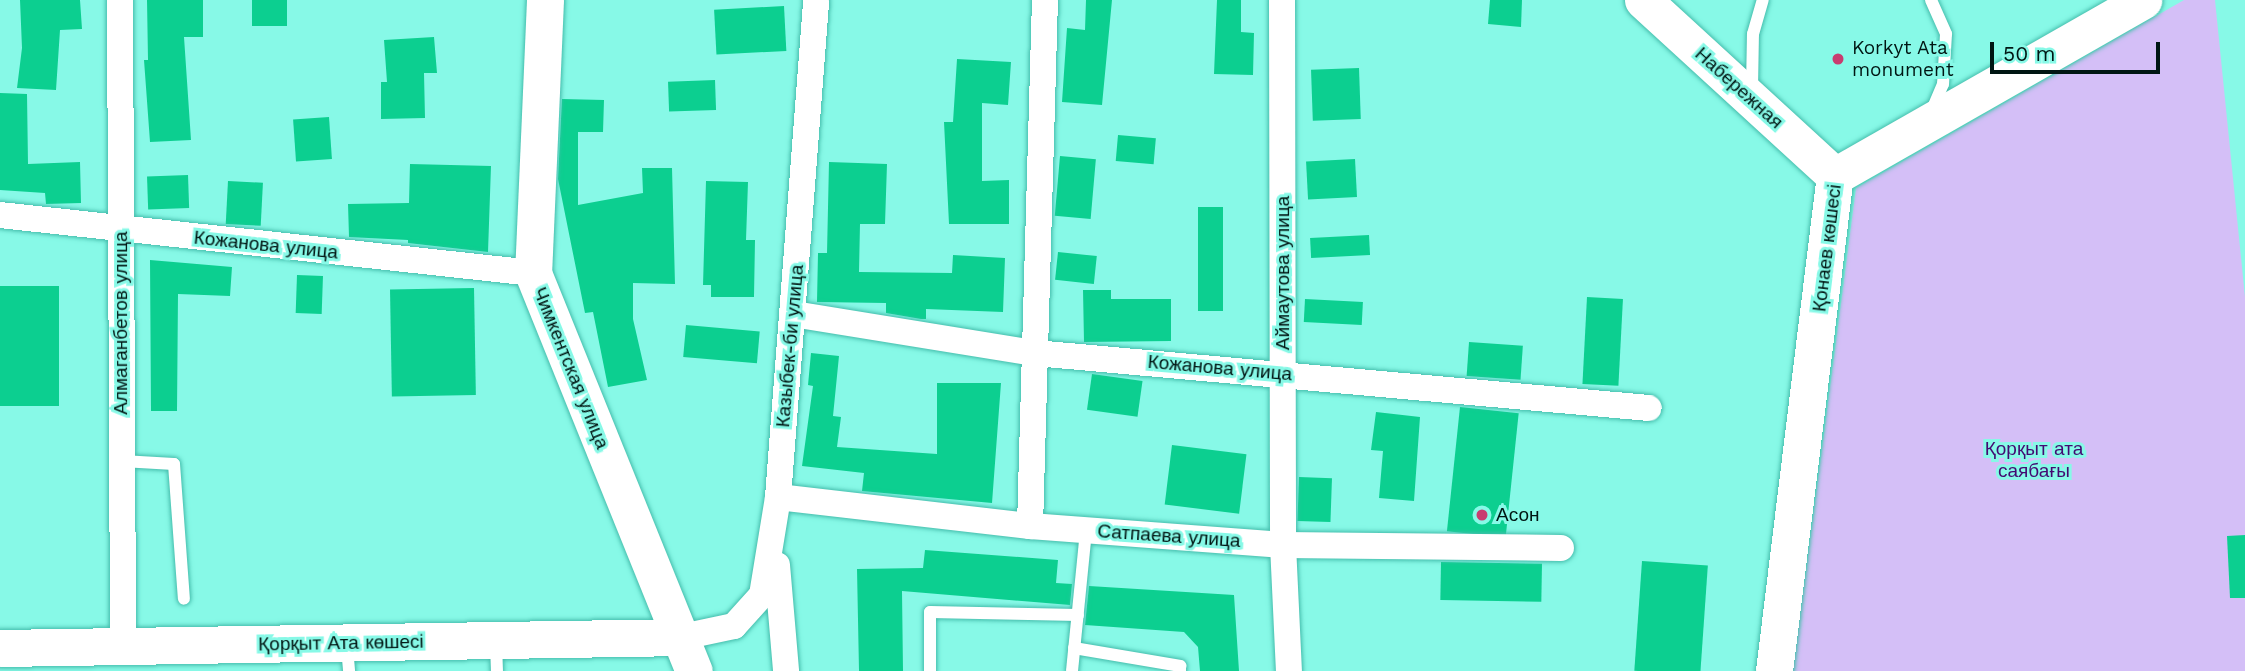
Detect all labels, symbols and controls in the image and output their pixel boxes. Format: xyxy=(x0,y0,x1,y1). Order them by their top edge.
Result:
scale bar xyxy=(1993,28,2163,72)
place label: Korkyt Ata monument xyxy=(1852,37,1954,81)
text: 50 m xyxy=(2003,41,2055,66)
street label: Набережная xyxy=(1690,43,1788,133)
marker: Korkyt Ata monument xyxy=(1830,51,1846,67)
street label: Қонаев көшесі xyxy=(1808,183,1846,313)
street label: Аймаутова улица xyxy=(1272,196,1294,350)
street label: Кожанова улица xyxy=(193,226,339,264)
street label: Алмаганбетов улица xyxy=(110,231,132,415)
street label: Казыбек-би улица xyxy=(772,264,808,428)
street label: Чимкентская улица xyxy=(528,284,614,452)
street label: Кожанова улица xyxy=(1147,350,1293,386)
park label: Қорқыт ата саябағы xyxy=(1985,438,2083,482)
place label: Асон xyxy=(1496,504,1539,526)
marker: Асон xyxy=(1474,507,1490,523)
street label: Сатпаева улица xyxy=(1097,520,1241,552)
street label: Қорқыт Ата көшесі xyxy=(258,630,424,656)

